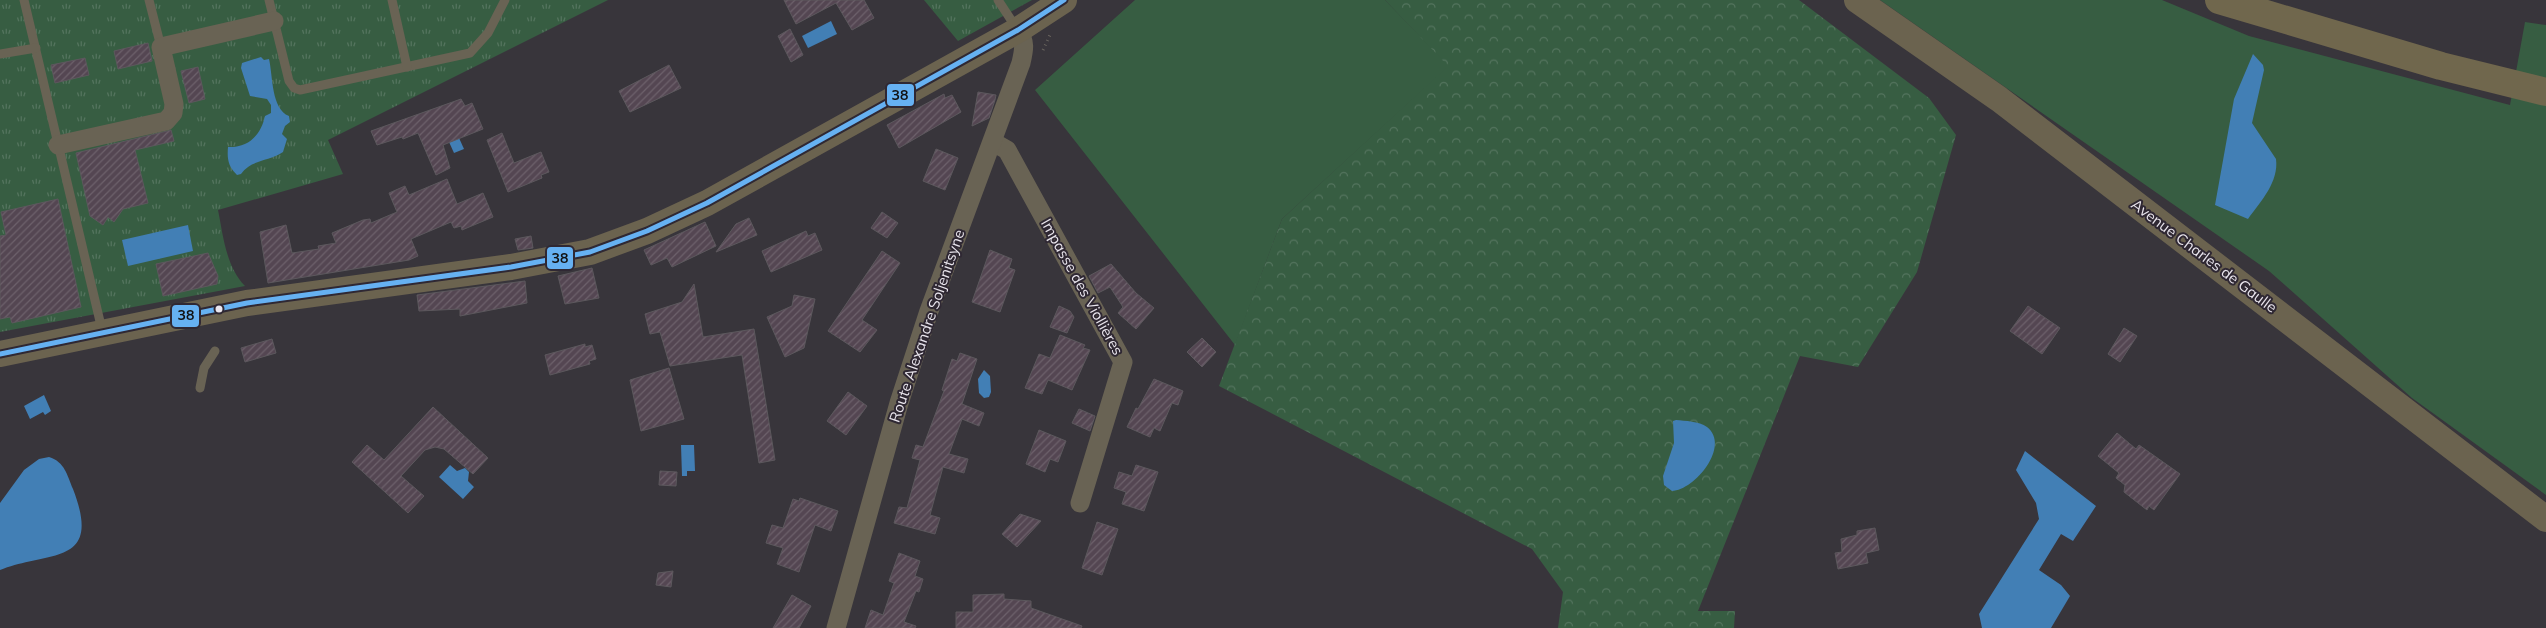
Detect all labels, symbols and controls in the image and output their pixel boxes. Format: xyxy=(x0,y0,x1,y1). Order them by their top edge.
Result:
line badge: 38 xyxy=(886,83,915,107)
text: 38 xyxy=(892,86,908,104)
street label: Avenue Charles de Gaulle xyxy=(2128,195,2281,317)
street label: Impasse des Viollières xyxy=(1037,215,1128,358)
street label: Route Alexandre Soljenitsyne xyxy=(885,227,968,425)
line badge: 38 xyxy=(546,246,574,270)
text: 38 xyxy=(552,249,568,267)
line badge: 38 xyxy=(171,304,200,328)
unlabelled marker xyxy=(214,304,224,314)
text: 38 xyxy=(178,306,194,324)

